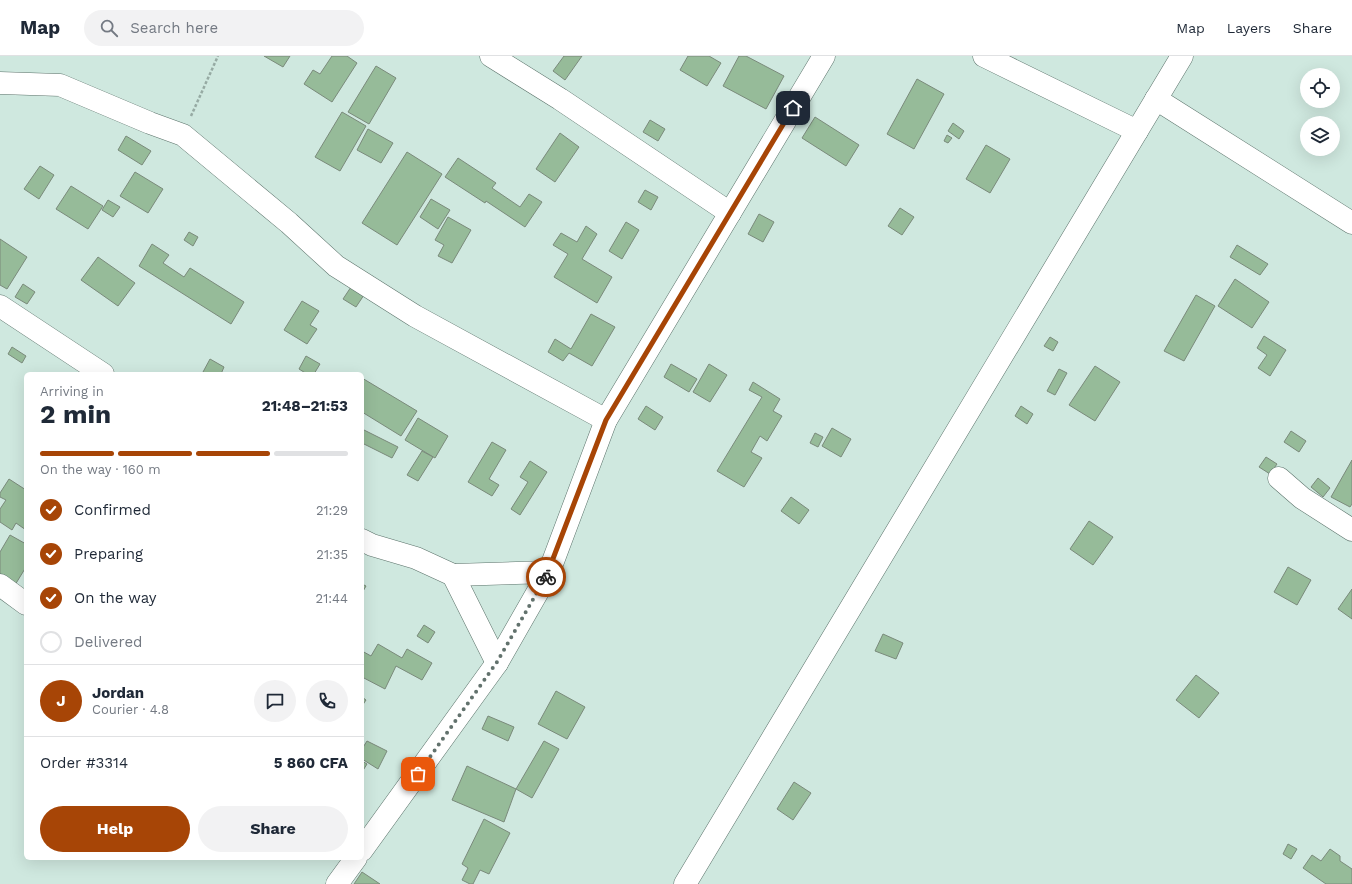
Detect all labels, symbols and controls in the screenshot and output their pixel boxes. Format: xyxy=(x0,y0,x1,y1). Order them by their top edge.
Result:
search box xyxy=(84,10,364,46)
text: Map xyxy=(20,16,60,39)
icon: search xyxy=(98,17,120,39)
text: Search here xyxy=(130,19,218,37)
text: Map xyxy=(1176,20,1205,36)
text: Layers xyxy=(1227,20,1271,36)
text: Share xyxy=(1293,20,1332,36)
map controls xyxy=(1300,68,1340,156)
button: locate xyxy=(1300,68,1340,108)
pin xyxy=(776,91,810,125)
icon: home xyxy=(782,97,804,119)
button: layers xyxy=(1300,116,1340,156)
text: Arriving in xyxy=(40,384,104,399)
text: 21:48–21:53 xyxy=(262,397,348,415)
text: 2 min xyxy=(40,399,111,429)
text: On the way · 160 m xyxy=(40,462,161,477)
icon: check xyxy=(40,499,62,521)
text: Confirmed xyxy=(74,501,151,519)
text: 21:29 xyxy=(316,503,348,518)
icon: check xyxy=(40,543,62,565)
text: Preparing xyxy=(74,545,143,563)
text: 21:35 xyxy=(316,547,348,562)
courier xyxy=(526,557,566,597)
icon: bike xyxy=(535,566,557,588)
icon: check xyxy=(40,587,62,609)
text: On the way xyxy=(74,589,156,607)
text: 21:44 xyxy=(316,591,348,606)
text: Delivered xyxy=(74,633,142,651)
button: chat xyxy=(254,680,296,722)
button: phone xyxy=(306,680,348,722)
text: Jordan xyxy=(92,684,144,702)
text: J xyxy=(56,692,66,710)
text: Courier · 4.8 xyxy=(92,702,169,717)
text: Order #3314 xyxy=(40,754,128,772)
text: 5 860 CFA xyxy=(274,754,348,772)
pin xyxy=(401,757,435,791)
icon: bag xyxy=(407,763,429,785)
button: Help xyxy=(40,806,190,852)
button: Share xyxy=(198,806,348,852)

